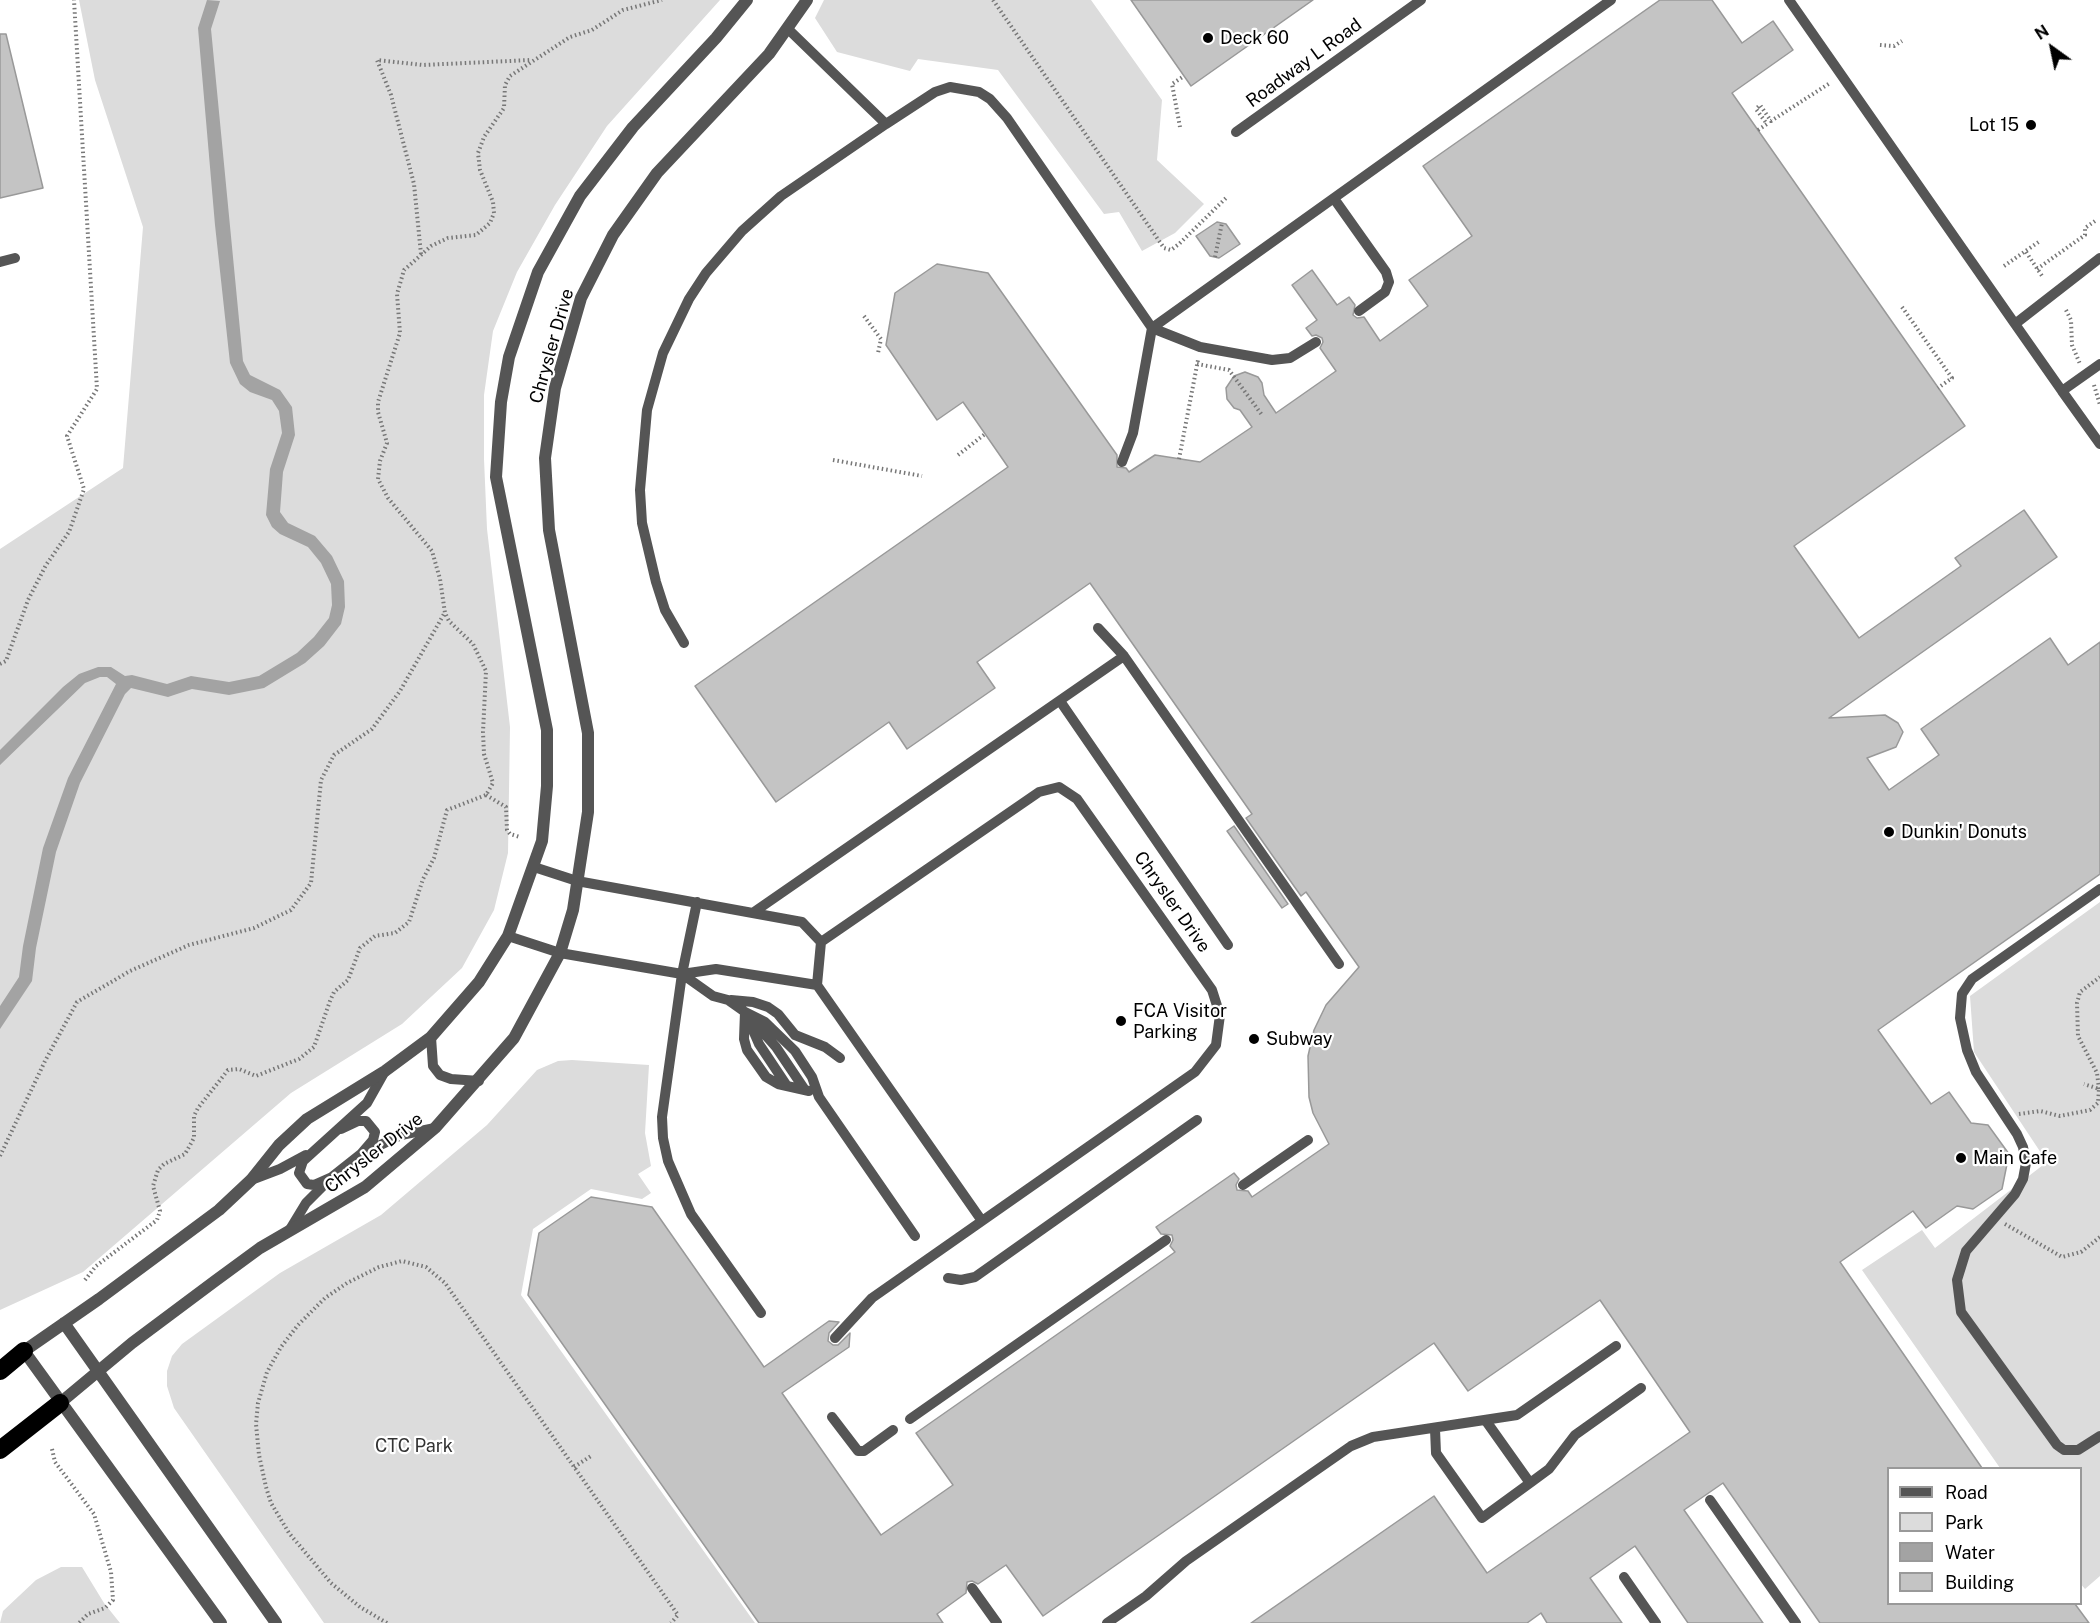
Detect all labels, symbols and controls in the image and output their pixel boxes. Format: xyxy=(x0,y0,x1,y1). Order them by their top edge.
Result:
street label: Roadway L Road xyxy=(1242,14,1366,112)
north arrow xyxy=(2022,18,2082,78)
text: N xyxy=(2031,21,2052,44)
place label: Deck 60 xyxy=(1220,27,1289,49)
marker: Deck 60 xyxy=(1201,31,1215,45)
place label: Lot 15 xyxy=(1969,114,2019,136)
marker: Lot 15 xyxy=(2024,118,2038,132)
street label: Chrysler Drive xyxy=(525,286,579,406)
place label: Dunkin' Donuts xyxy=(1901,821,2027,843)
marker: Dunkin' Donuts xyxy=(1882,825,1896,839)
street label: Chrysler Drive xyxy=(1129,847,1215,957)
place label: FCA Visitor Parking xyxy=(1133,1000,1227,1042)
marker: FCA Visitor Parking xyxy=(1114,1014,1128,1028)
place label: Subway xyxy=(1266,1028,1332,1050)
marker: Subway xyxy=(1247,1032,1261,1046)
street label: Chrysler Drive xyxy=(321,1108,427,1198)
place label: Main Cafe xyxy=(1973,1147,2057,1169)
marker: Main Cafe xyxy=(1954,1151,1968,1165)
park label: CTC Park xyxy=(375,1435,453,1457)
legend xyxy=(1887,1467,2082,1605)
text: Road xyxy=(1945,1482,1988,1503)
text: Park xyxy=(1945,1512,1983,1533)
text: Water xyxy=(1945,1542,1995,1563)
text: Building xyxy=(1945,1572,2014,1593)

